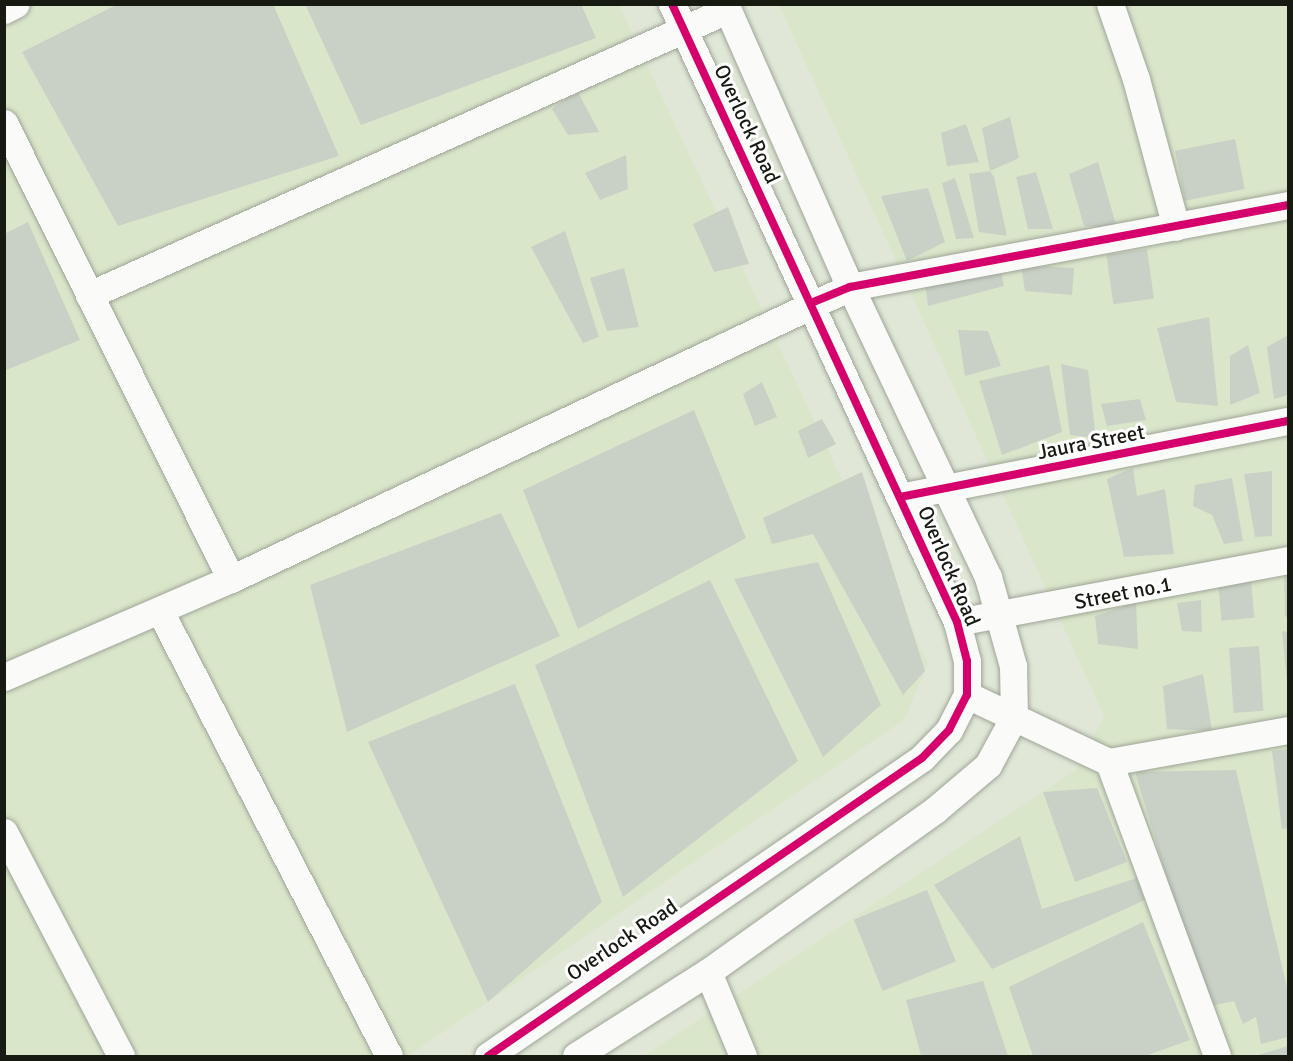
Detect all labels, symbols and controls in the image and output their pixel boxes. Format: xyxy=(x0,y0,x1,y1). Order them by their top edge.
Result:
street label: Overlock Road xyxy=(708,61,786,187)
street label: Jaura Street xyxy=(1035,419,1147,465)
street label: Overlock Road xyxy=(912,502,986,630)
street label: Street no.1 xyxy=(1072,571,1174,615)
street label: Overlock Road xyxy=(562,894,682,986)

